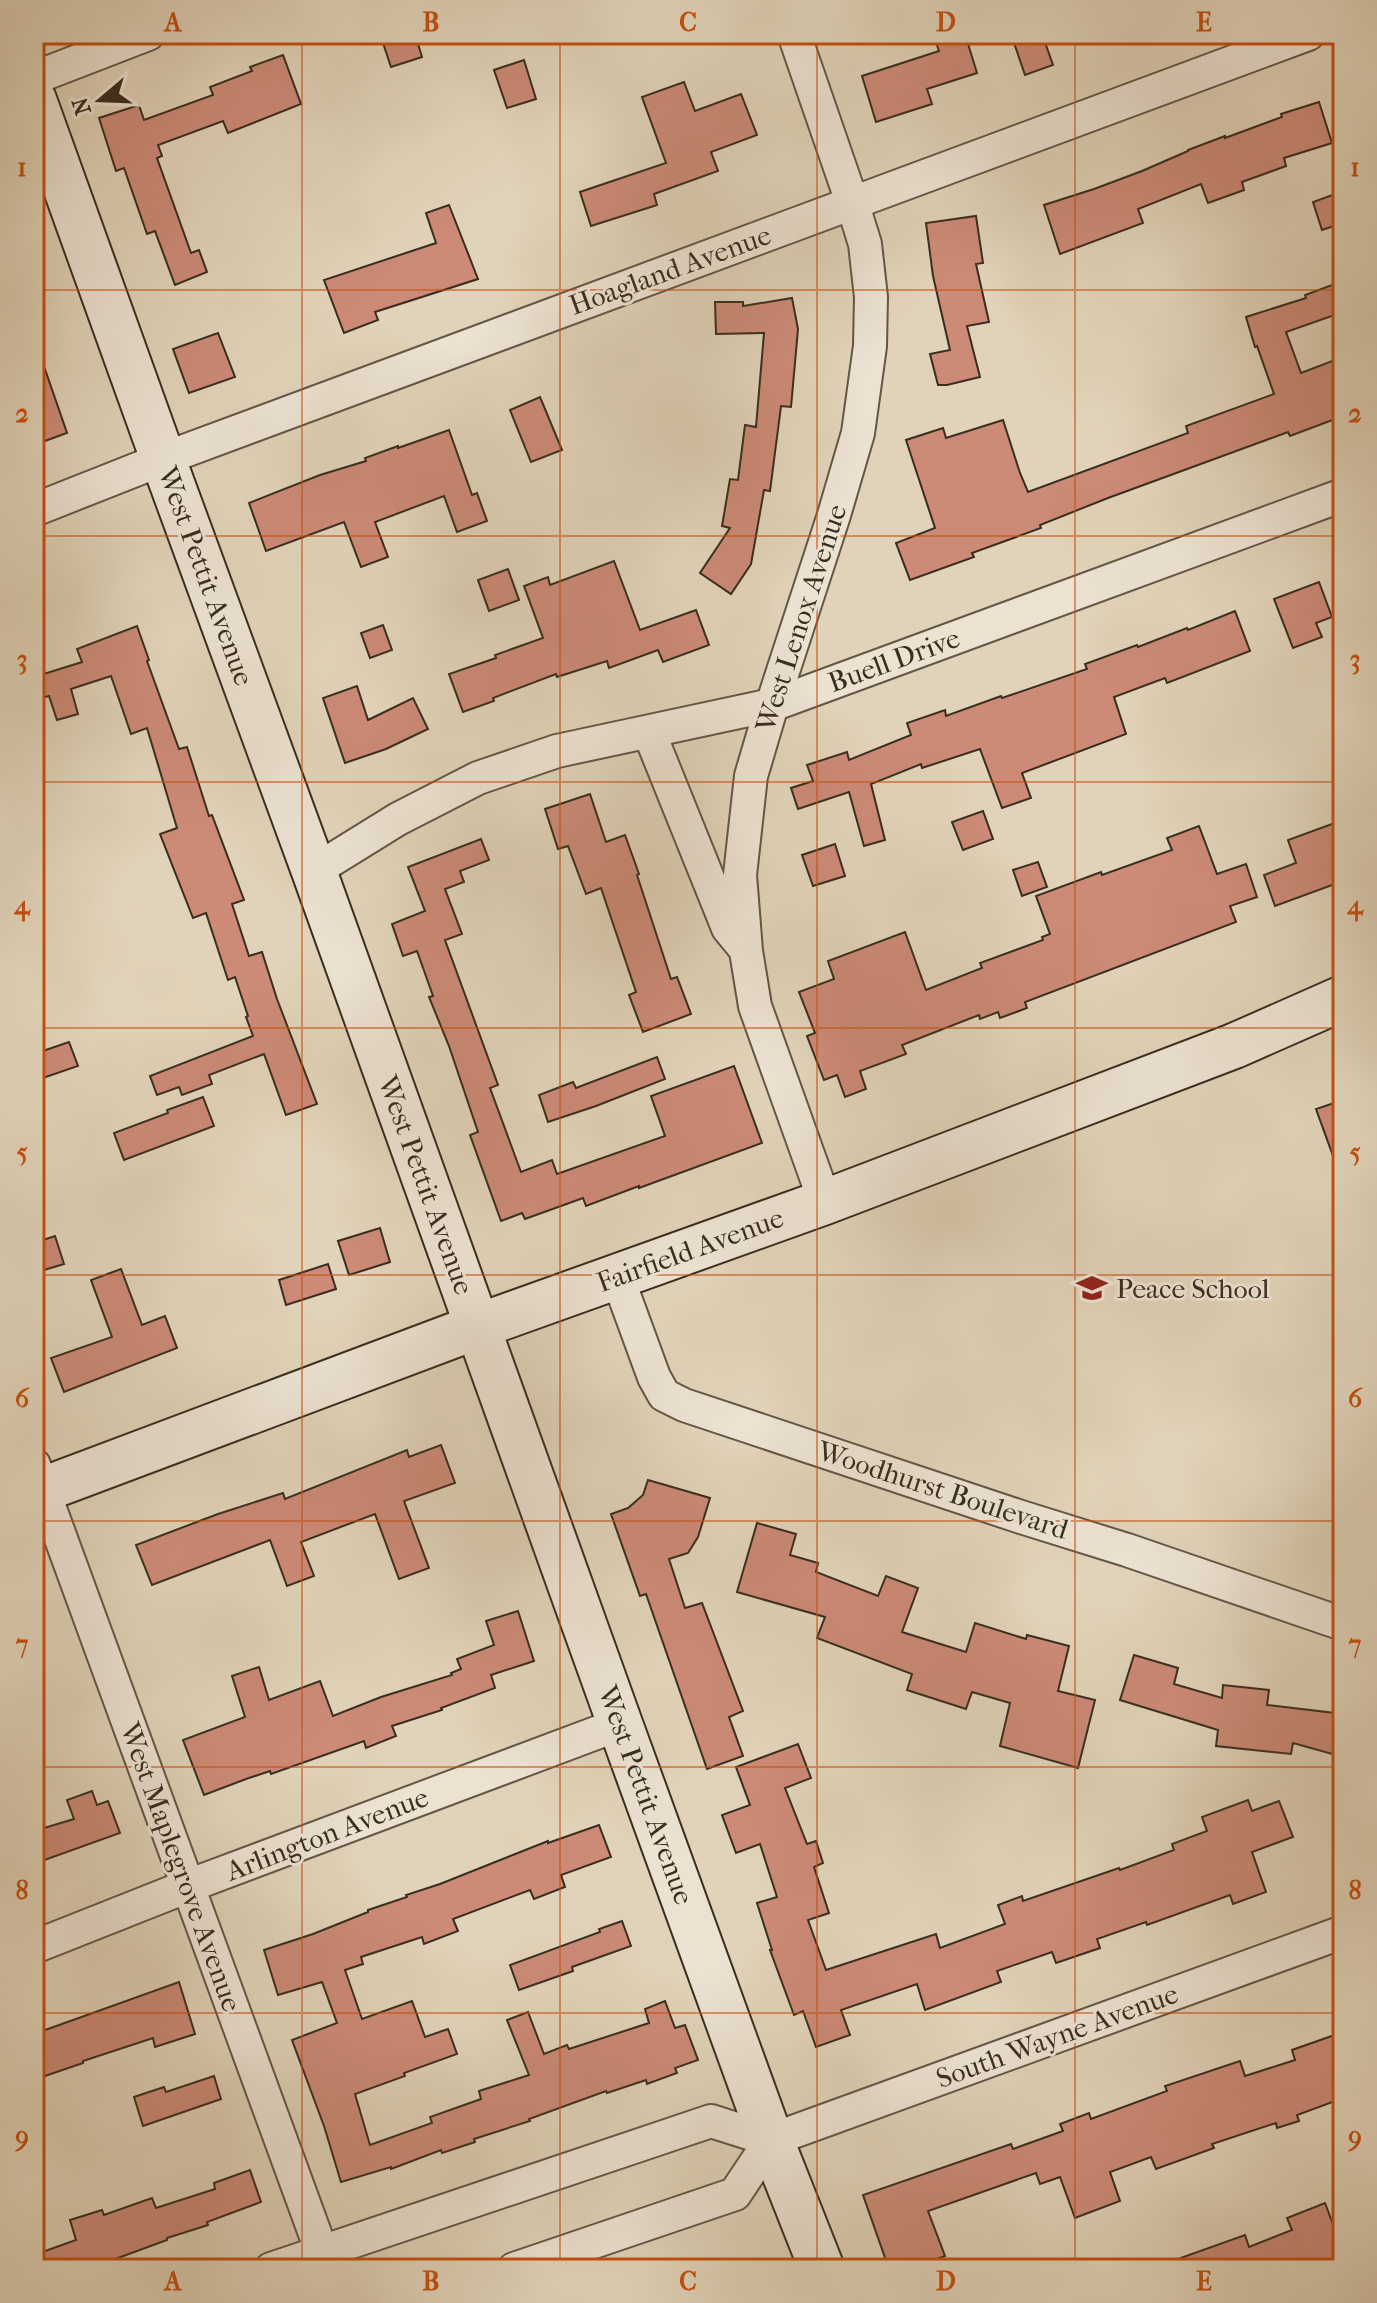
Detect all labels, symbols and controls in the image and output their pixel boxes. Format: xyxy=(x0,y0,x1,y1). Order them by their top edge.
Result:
text: A xyxy=(163,7,183,38)
text: B xyxy=(423,7,440,38)
text: C xyxy=(679,7,697,38)
text: D xyxy=(936,7,956,38)
text: E xyxy=(1196,7,1212,38)
north arrow xyxy=(60,60,140,140)
text: N xyxy=(67,94,97,118)
text: 1 xyxy=(17,152,27,183)
text: 1 xyxy=(1350,152,1360,183)
street label: Hoagland Avenue xyxy=(565,218,776,322)
text: 2 xyxy=(15,398,29,429)
text: 2 xyxy=(1348,398,1362,429)
street label: West Pettit Avenue xyxy=(151,461,261,690)
street label: West Lenox Avenue xyxy=(748,500,853,737)
street label: Buell Drive xyxy=(824,621,964,699)
text: 3 xyxy=(17,644,27,675)
text: 3 xyxy=(1350,644,1360,675)
text: 4 xyxy=(13,890,31,922)
text: 4 xyxy=(1346,890,1364,922)
street label: West Pettit Avenue xyxy=(371,1070,481,1299)
text: 5 xyxy=(16,1137,28,1168)
text: 5 xyxy=(1349,1137,1361,1168)
street label: Fairfield Avenue xyxy=(592,1201,788,1299)
school or university icon: Peace School xyxy=(1075,1271,1109,1305)
place label: Peace School xyxy=(1116,1272,1270,1305)
text: 6 xyxy=(15,1383,30,1414)
text: 6 xyxy=(1348,1383,1363,1414)
street label: Woodhurst Boulevard xyxy=(813,1434,1073,1546)
text: 7 xyxy=(15,1629,29,1660)
text: 7 xyxy=(1348,1629,1362,1660)
street label: West Pettit Avenue xyxy=(591,1680,701,1909)
street label: West Maplegrove Avenue xyxy=(113,1717,249,2016)
street label: Arlington Avenue xyxy=(220,1780,433,1888)
text: 8 xyxy=(15,1875,29,1906)
text: 8 xyxy=(1348,1875,1362,1906)
street label: South Wayne Avenue xyxy=(931,1977,1183,2095)
text: 9 xyxy=(14,2121,29,2152)
text: 9 xyxy=(1347,2121,1362,2152)
text: A xyxy=(163,2266,183,2297)
text: B xyxy=(423,2266,440,2297)
text: C xyxy=(679,2266,697,2297)
text: D xyxy=(936,2266,956,2297)
text: E xyxy=(1196,2266,1212,2297)

